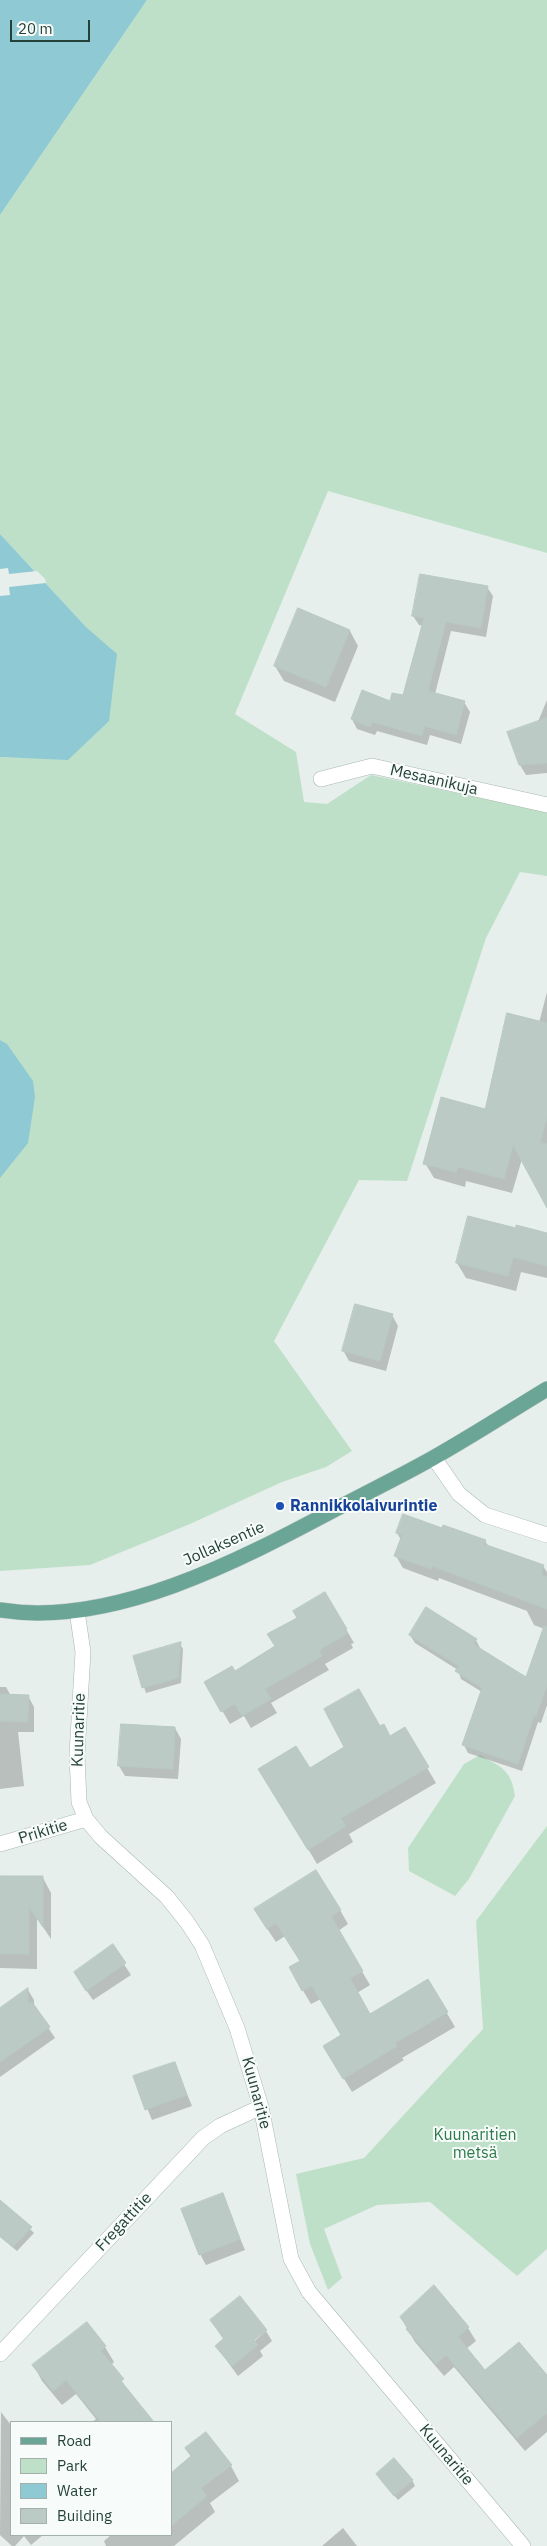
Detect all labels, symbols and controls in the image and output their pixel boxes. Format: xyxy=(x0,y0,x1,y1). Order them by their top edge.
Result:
scale bar xyxy=(12,10,92,42)
text: 20 m xyxy=(18,19,53,38)
street label: Mesaanikuja xyxy=(388,761,480,799)
place label: Rannikkolaivurintie xyxy=(290,1496,437,1516)
marker: Rannikkolaivurintie xyxy=(274,1500,286,1512)
street label: Jollaksentie xyxy=(181,1518,267,1570)
street label: Kuunaritie xyxy=(68,1693,90,1767)
street label: Prikitie xyxy=(16,1815,70,1849)
street label: Kuunaritie xyxy=(237,2055,275,2131)
park label: Kuunaritien metsä xyxy=(433,2125,517,2163)
street label: Fregattitie xyxy=(92,2189,156,2255)
street label: Kuunaritie xyxy=(415,2420,477,2490)
legend xyxy=(10,2421,172,2536)
text: Road xyxy=(57,2431,92,2450)
text: Park xyxy=(57,2456,87,2475)
text: Water xyxy=(57,2481,97,2500)
text: Building xyxy=(57,2506,112,2525)

